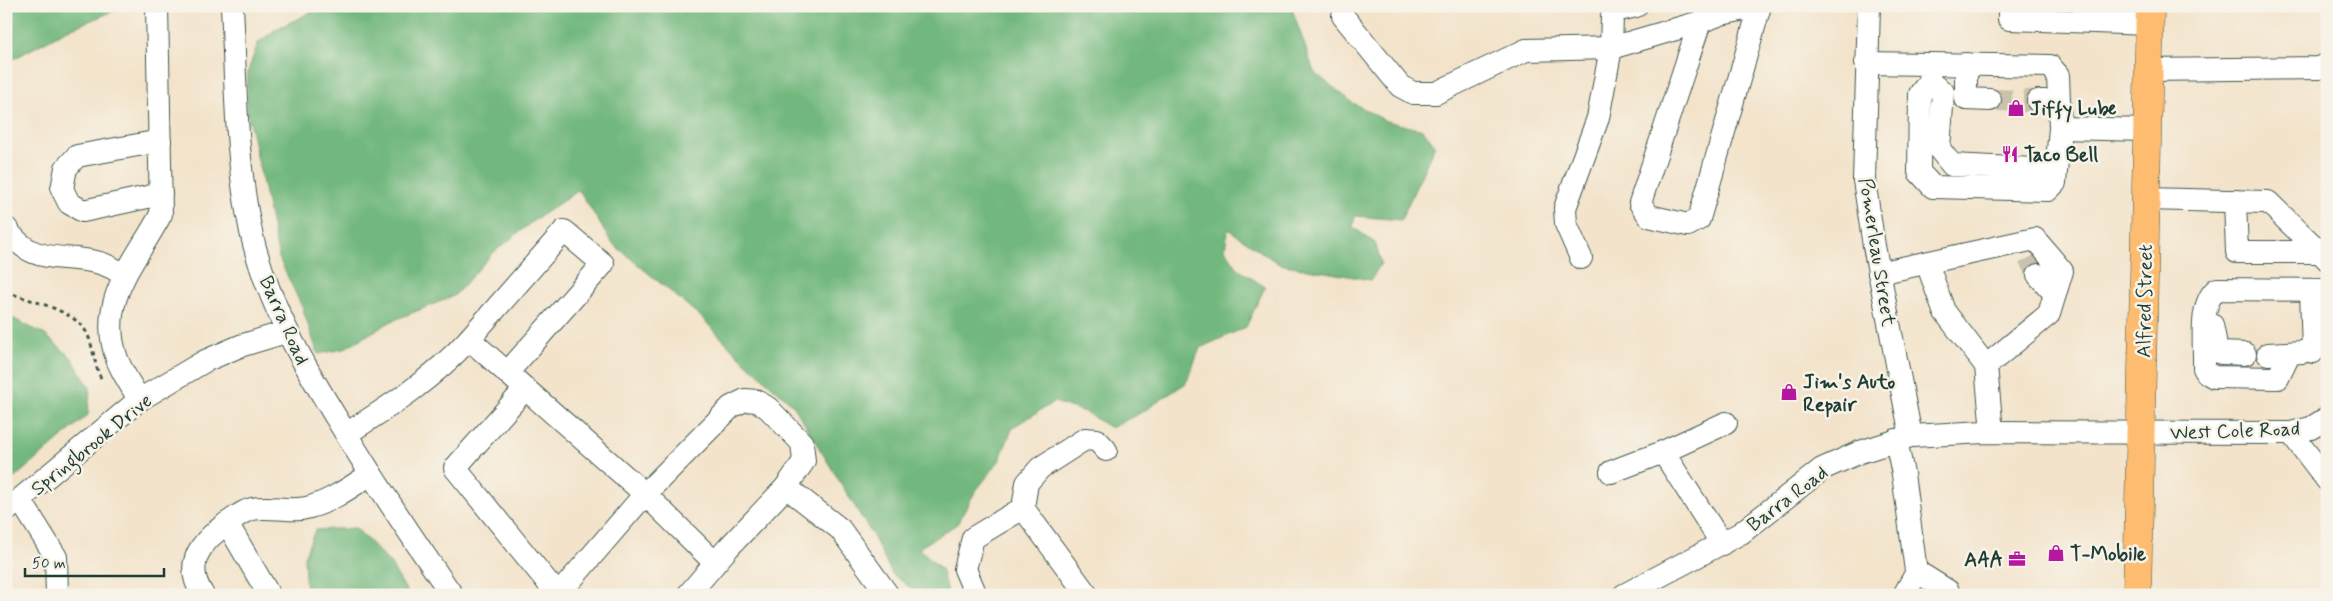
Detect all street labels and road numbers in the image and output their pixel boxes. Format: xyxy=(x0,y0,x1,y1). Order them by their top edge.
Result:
street label: Pomerleau Street xyxy=(1851,176,1902,329)
street label: Alfred Street xyxy=(2131,244,2160,358)
street label: Barra Road xyxy=(252,272,315,369)
street label: Springbrook Drive xyxy=(26,388,160,504)
street label: West Cole Road xyxy=(2170,416,2300,447)
street label: Barra Road xyxy=(1742,460,1834,539)

